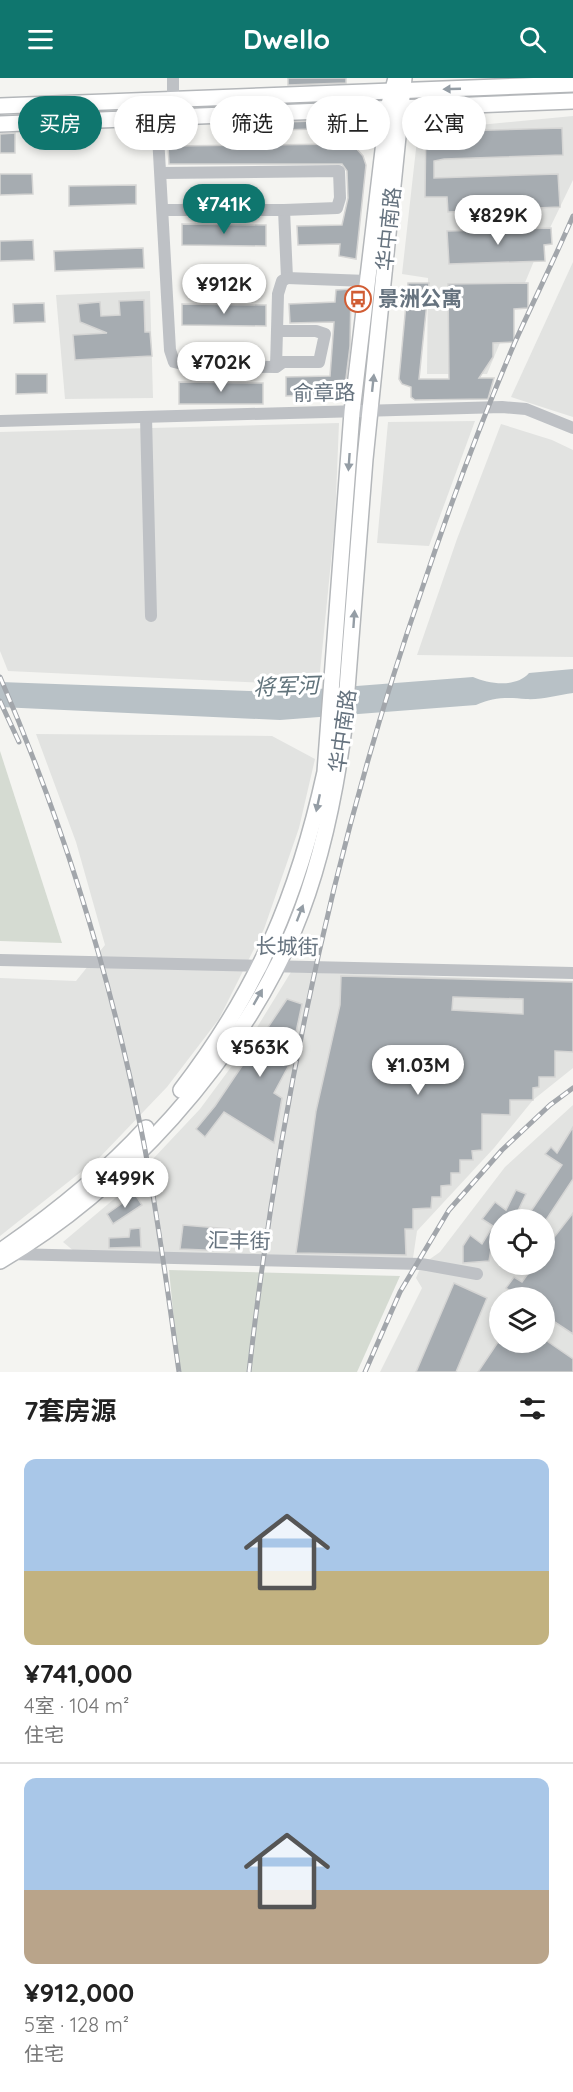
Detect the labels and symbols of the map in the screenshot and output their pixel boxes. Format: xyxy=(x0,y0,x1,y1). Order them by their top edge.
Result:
one-way arrow xyxy=(442,85,461,94)
pin: ¥741K xyxy=(182,184,266,235)
street label: 华中南路 xyxy=(371,186,405,272)
pin: ¥829K xyxy=(456,195,540,246)
pin: ¥912K xyxy=(182,264,266,315)
bus stop icon: 景洲公寓 xyxy=(343,284,373,314)
place label: 景洲公寓 xyxy=(378,285,462,311)
pin: ¥702K xyxy=(179,342,263,393)
one-way arrow xyxy=(368,373,378,392)
street label: 俞章路 xyxy=(292,378,356,406)
one-way arrow xyxy=(344,452,353,471)
one-way arrow xyxy=(349,609,359,628)
water label: 将军河 xyxy=(253,671,323,701)
street label: 华中南路 xyxy=(323,687,361,774)
one-way arrow xyxy=(313,794,322,813)
one-way arrow xyxy=(296,904,305,922)
street label: 长城街 xyxy=(255,932,319,960)
one-way arrow xyxy=(253,988,263,1005)
pin: ¥563K xyxy=(218,1027,302,1078)
pin: ¥1.03M xyxy=(369,1045,467,1096)
pin: ¥499K xyxy=(83,1158,167,1209)
street label: 汇丰街 xyxy=(207,1226,271,1254)

